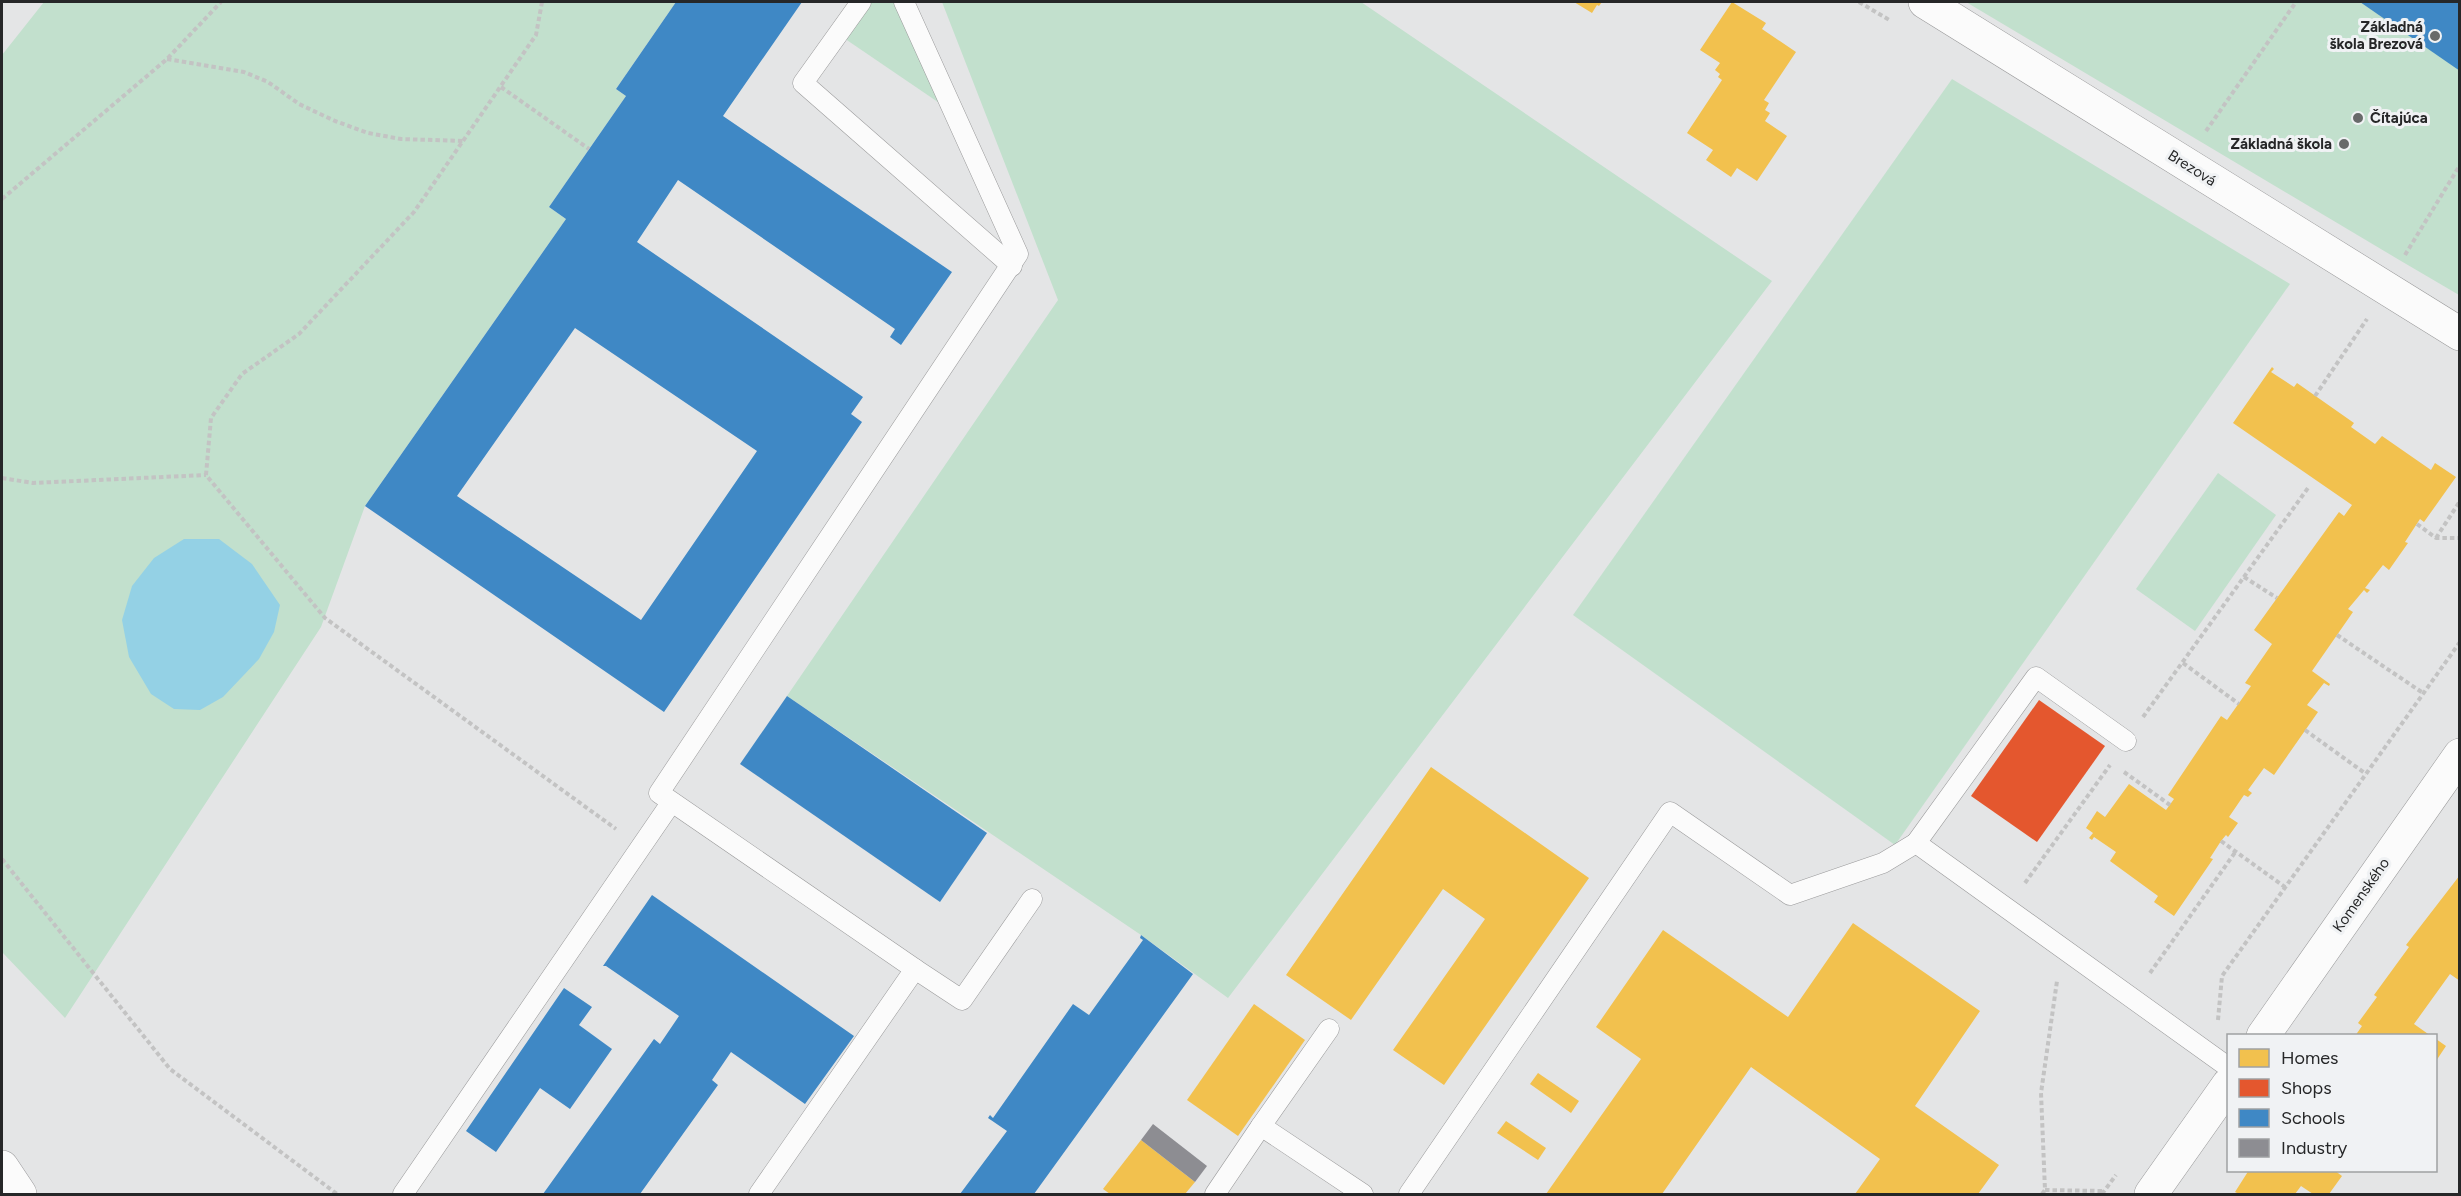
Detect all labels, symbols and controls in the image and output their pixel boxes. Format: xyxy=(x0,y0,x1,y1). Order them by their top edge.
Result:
place label: Základná škola Brezová xyxy=(2329,18,2423,53)
marker: Základná škola Brezová xyxy=(2428,29,2442,43)
place label: Čítajúca xyxy=(2370,109,2428,127)
marker: Čítajúca xyxy=(2351,111,2365,125)
place label: Základná škola xyxy=(2231,135,2332,153)
marker: Základná škola xyxy=(2337,137,2351,151)
street label: Brezová xyxy=(2165,146,2219,190)
street label: Komenského xyxy=(2329,854,2393,936)
legend xyxy=(2227,1034,2437,1172)
text: Homes xyxy=(2281,1047,2339,1069)
text: Shops xyxy=(2281,1077,2332,1099)
text: Schools xyxy=(2281,1107,2345,1129)
text: Industry xyxy=(2281,1137,2348,1159)

